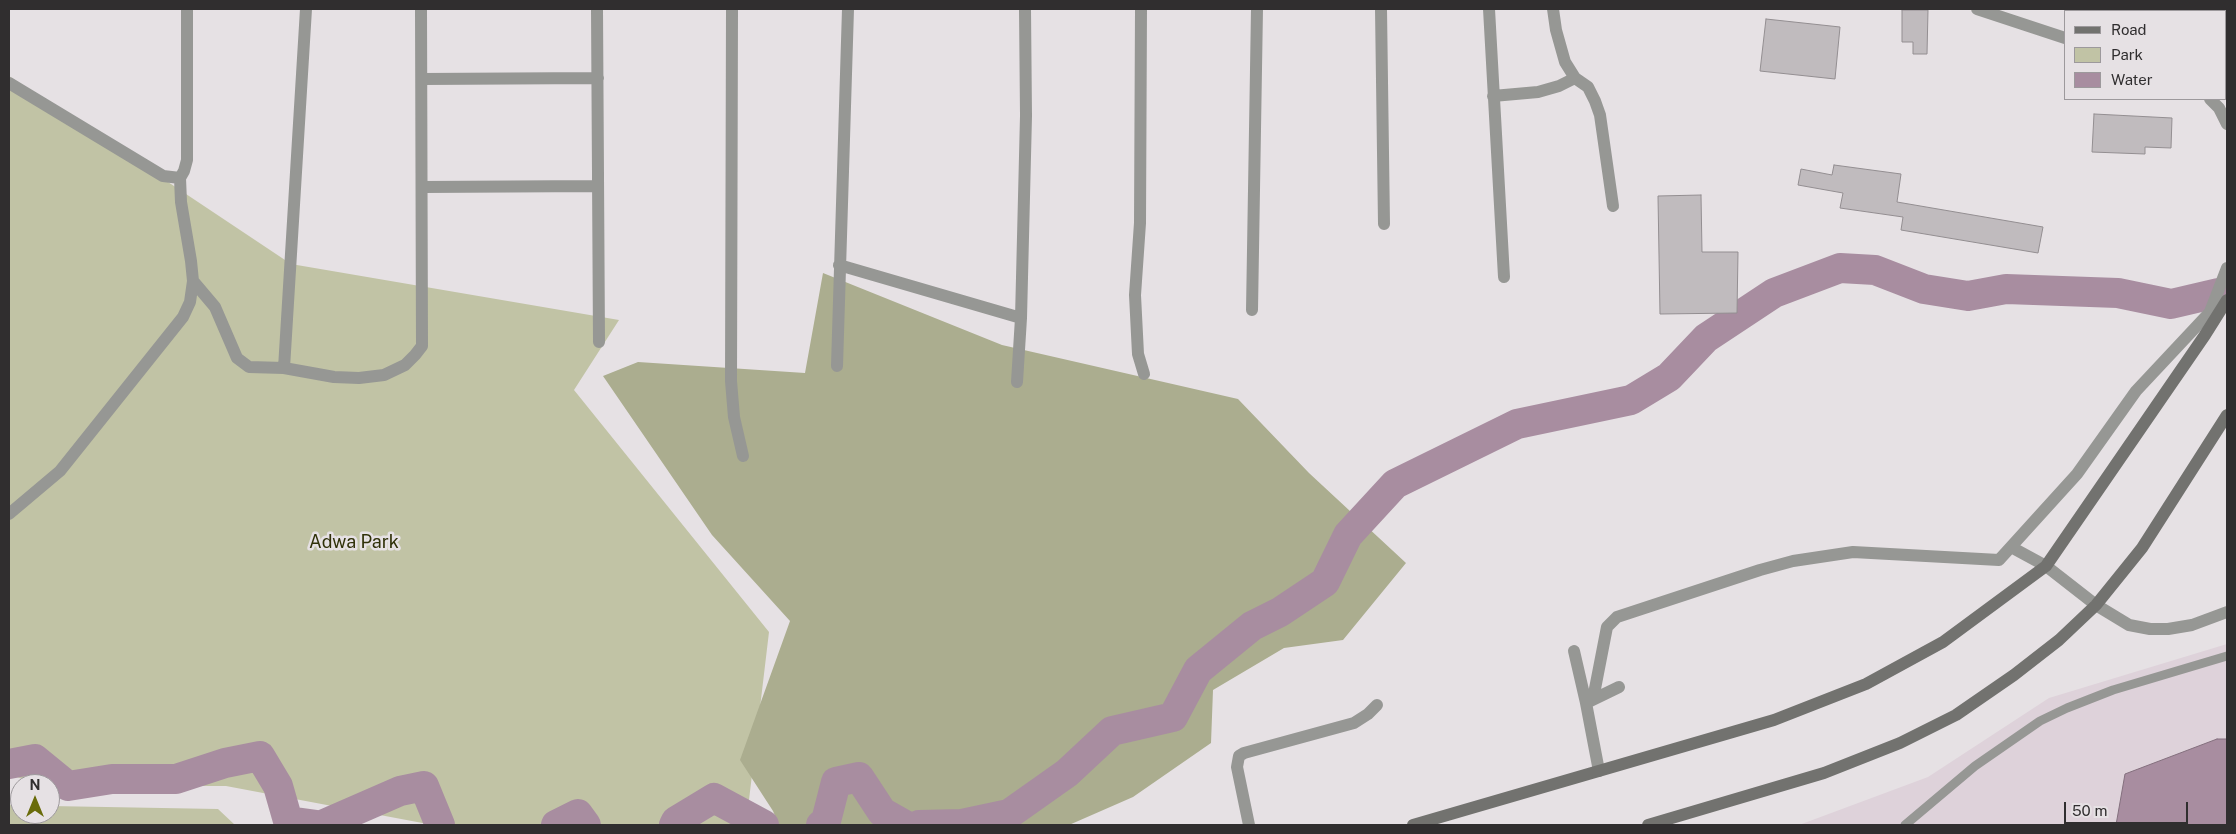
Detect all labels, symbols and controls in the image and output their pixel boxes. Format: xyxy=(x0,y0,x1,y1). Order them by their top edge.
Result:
legend xyxy=(2064,10,2226,100)
text: Road xyxy=(2111,21,2147,38)
text: Park xyxy=(2111,46,2143,63)
text: Water xyxy=(2111,71,2153,88)
park label: Adwa Park xyxy=(309,531,399,553)
north arrow xyxy=(10,774,60,824)
text: N xyxy=(30,777,40,793)
scale bar xyxy=(2066,792,2190,824)
text: 50 m xyxy=(2072,802,2107,819)

